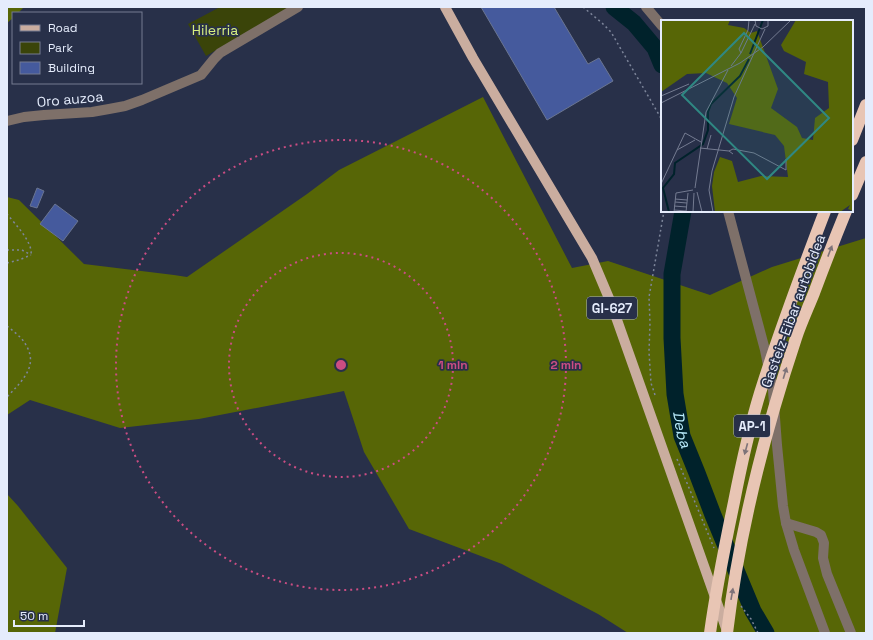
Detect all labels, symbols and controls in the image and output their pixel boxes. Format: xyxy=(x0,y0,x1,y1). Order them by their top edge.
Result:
legend xyxy=(12,12,142,84)
text: Road xyxy=(48,20,77,36)
inset map xyxy=(661,20,853,212)
park label: Hilerria xyxy=(192,21,238,39)
text: Park xyxy=(48,40,73,56)
text: Building xyxy=(48,60,95,76)
street label: Oro auzoa xyxy=(36,87,104,111)
street label: Gasteiz-Eibar autobidea xyxy=(757,232,829,390)
one-way arrow xyxy=(827,244,833,256)
road number: GI-627 xyxy=(587,297,637,319)
text: 1 min xyxy=(438,357,468,373)
text: 2 min xyxy=(550,357,582,373)
centre of rings xyxy=(334,358,348,372)
one-way arrow xyxy=(782,367,788,379)
water label: Deba xyxy=(669,410,696,451)
road number: AP-1 xyxy=(734,415,770,437)
one-way arrow xyxy=(743,443,749,455)
one-way arrow xyxy=(730,588,736,600)
scale bar xyxy=(14,602,84,628)
text: 50 m xyxy=(20,608,48,624)

